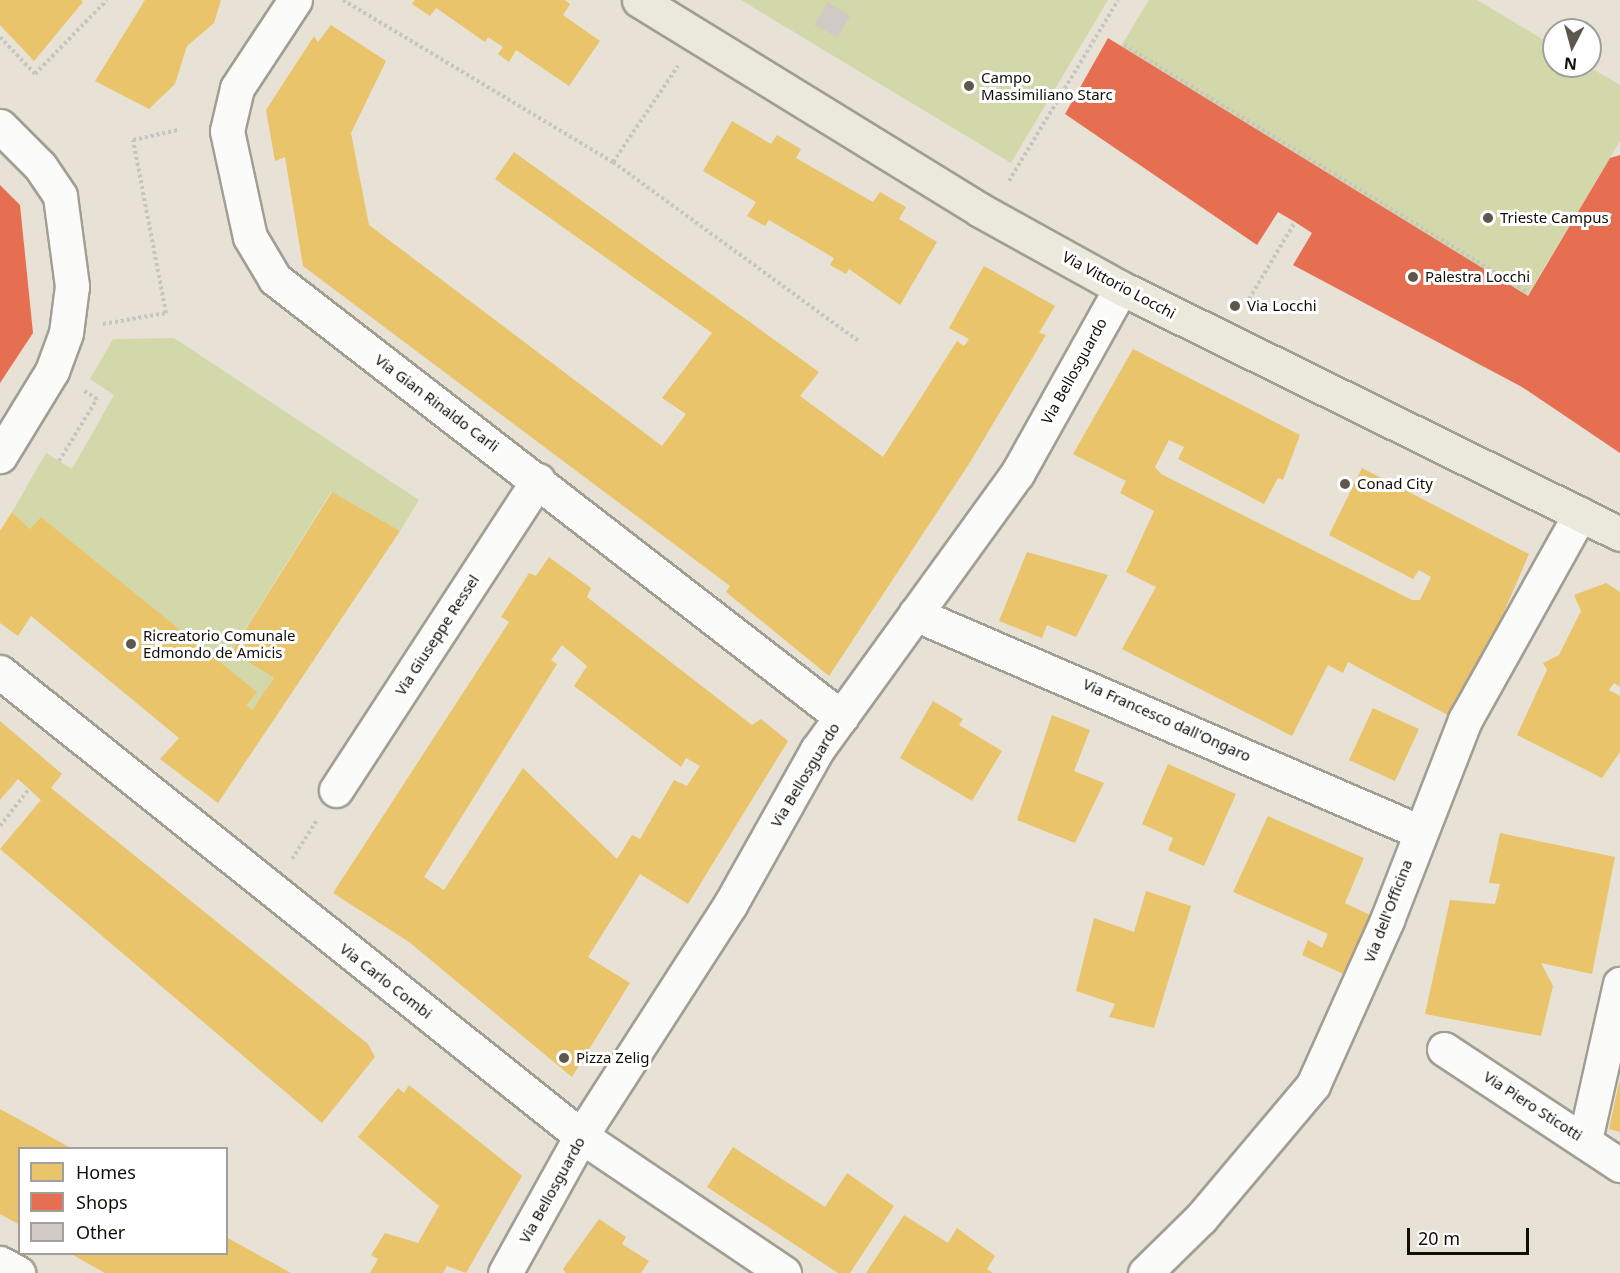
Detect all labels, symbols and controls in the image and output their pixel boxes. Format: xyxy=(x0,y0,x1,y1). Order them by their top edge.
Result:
north arrow xyxy=(1542,18,1602,78)
text: N xyxy=(1563,52,1578,76)
place label: Campo Massimiliano Starc xyxy=(981,68,1113,103)
marker: Campo Massimiliano Starc xyxy=(962,79,976,93)
place label: Trieste Campus xyxy=(1500,209,1609,227)
marker: Trieste Campus xyxy=(1481,211,1495,225)
street label: Via Vittorio Locchi xyxy=(1059,248,1179,322)
place label: Palestra Locchi xyxy=(1425,268,1530,286)
marker: Palestra Locchi xyxy=(1406,270,1420,284)
place label: Via Locchi xyxy=(1247,297,1317,315)
marker: Via Locchi xyxy=(1228,299,1242,313)
street label: Via Bellosguardo xyxy=(1037,315,1111,427)
street label: Via Gian Rinaldo Carli xyxy=(372,351,502,455)
place label: Conad City xyxy=(1357,475,1433,493)
marker: Conad City xyxy=(1338,477,1352,491)
street label: Via Giuseppe Ressel xyxy=(391,571,483,699)
place label: Ricreatorio Comunale Edmondo de Amicis xyxy=(143,626,296,661)
marker: Ricreatorio Comunale Edmondo de Amicis xyxy=(124,637,138,651)
street label: Via Francesco dall'Ongaro xyxy=(1080,675,1254,765)
street label: Via Bellosguardo xyxy=(767,720,843,830)
street label: Via dell'Officina xyxy=(1360,857,1416,965)
street label: Via Carlo Combi xyxy=(336,939,436,1023)
place label: Pizza Zelig xyxy=(576,1049,649,1067)
marker: Pizza Zelig xyxy=(557,1051,571,1065)
street label: Via Piero Sticotti xyxy=(1480,1067,1586,1145)
street label: Via Bellosguardo xyxy=(515,1134,589,1246)
legend xyxy=(18,1147,228,1255)
text: Homes xyxy=(76,1160,136,1184)
text: Shops xyxy=(76,1190,128,1214)
scale bar xyxy=(1410,1216,1532,1254)
text: Other xyxy=(76,1220,125,1244)
text: 20 m xyxy=(1418,1226,1460,1250)

